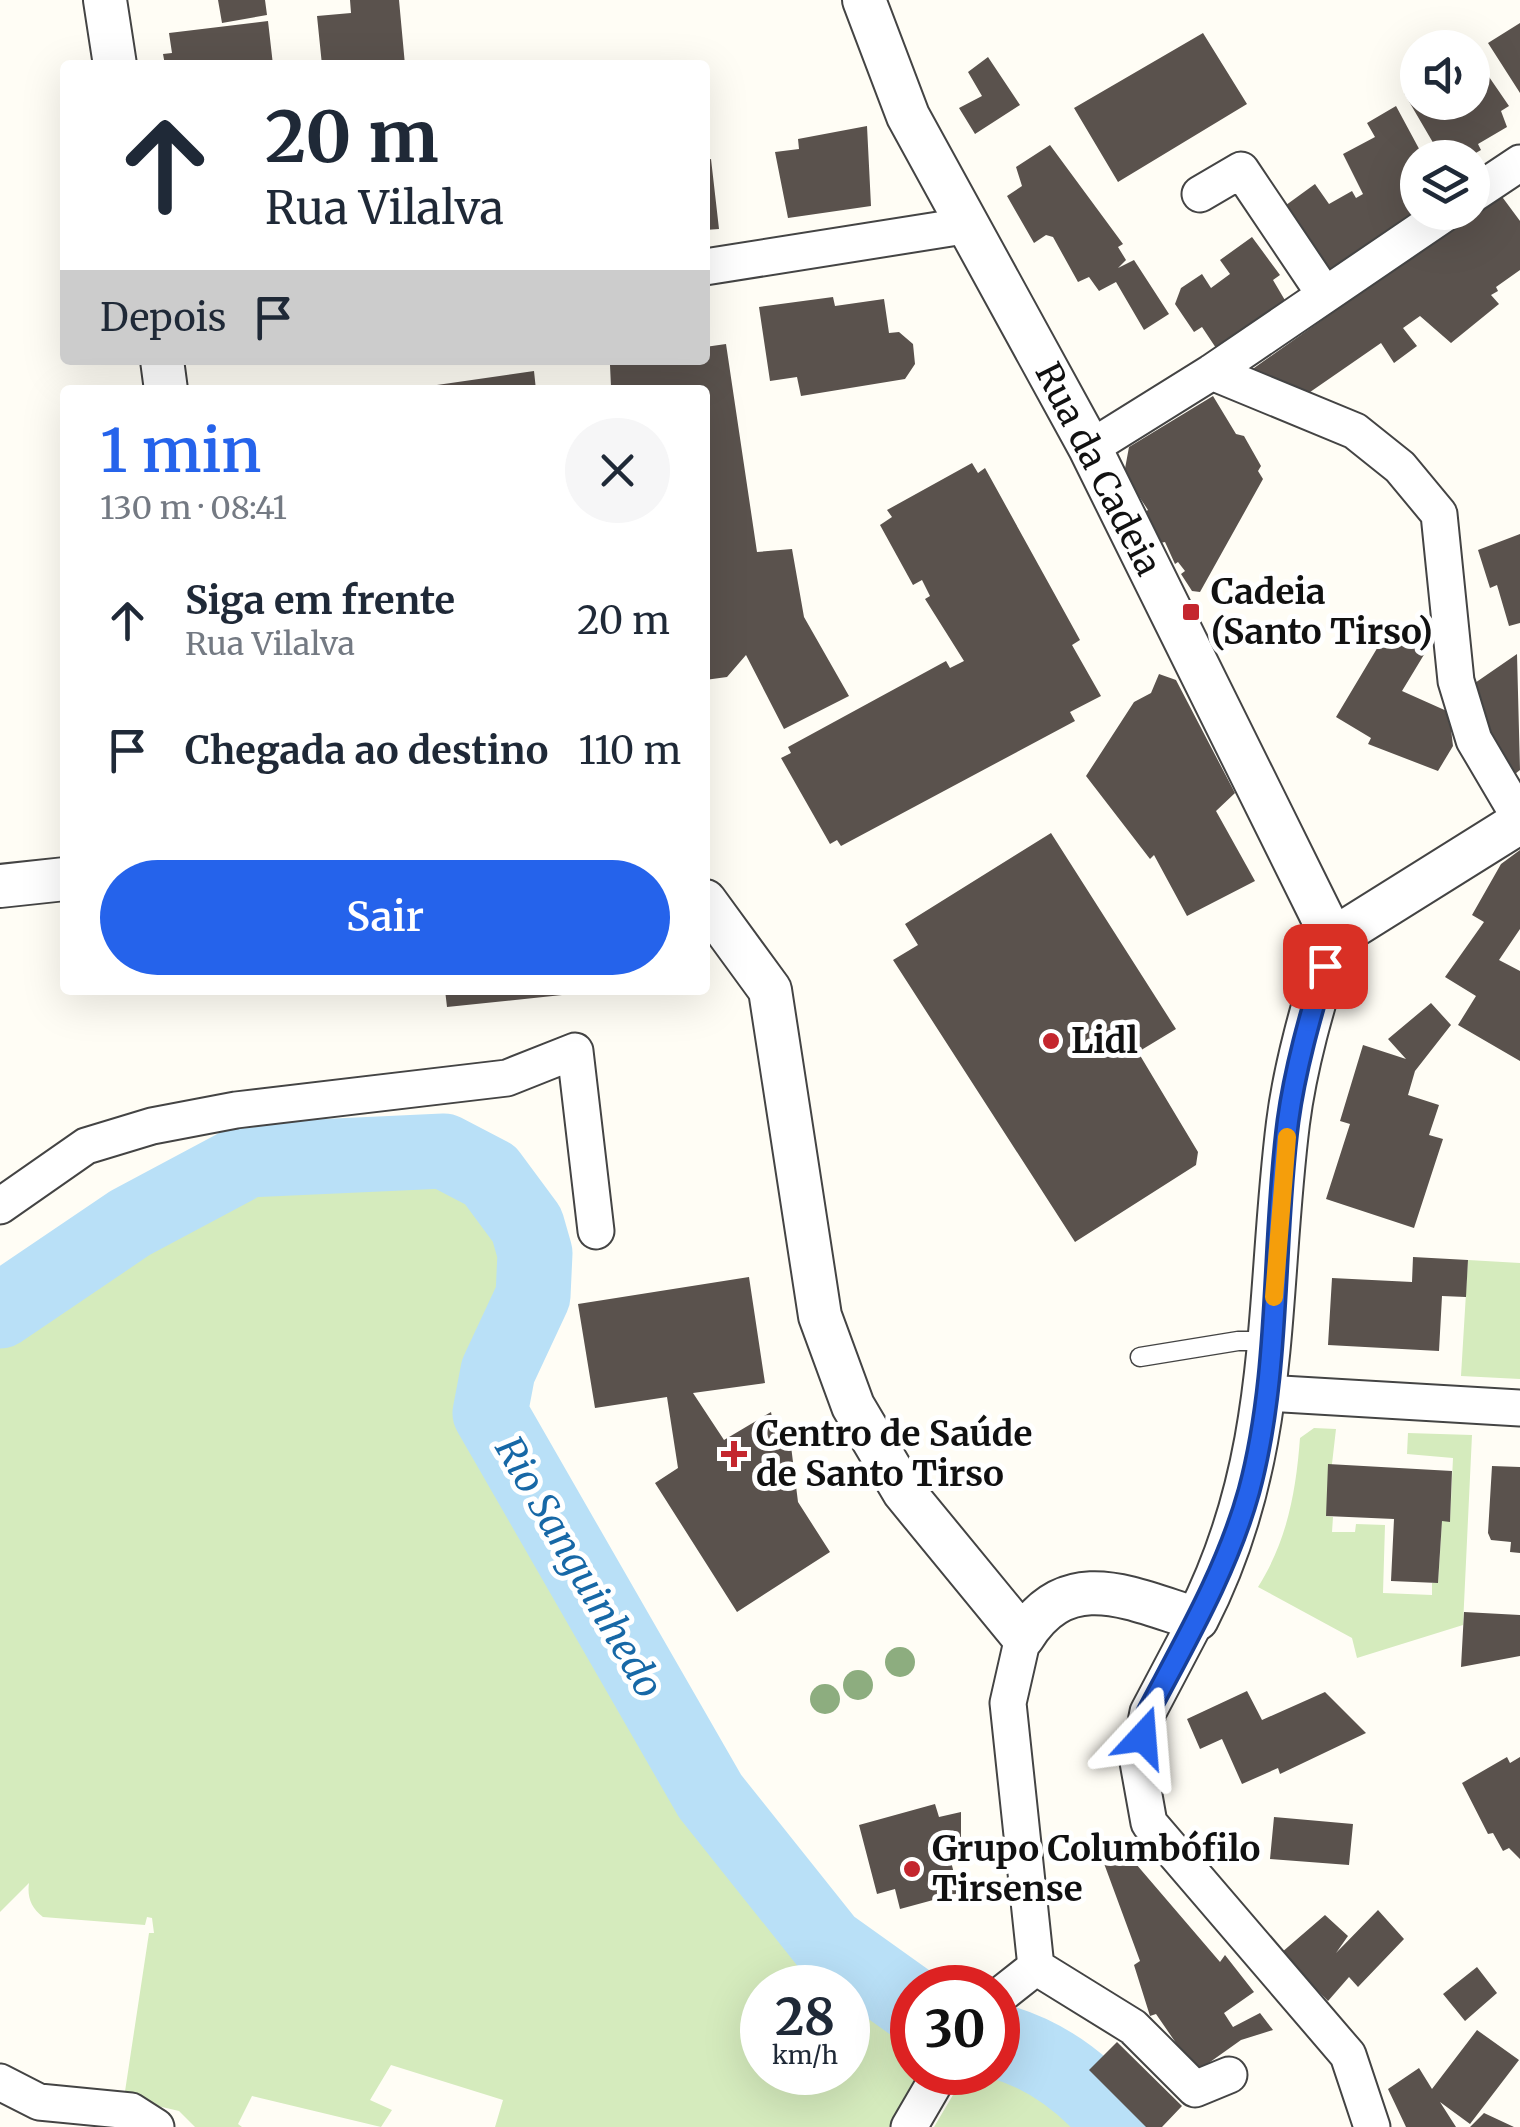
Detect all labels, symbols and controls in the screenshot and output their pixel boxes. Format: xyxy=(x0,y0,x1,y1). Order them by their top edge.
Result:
map controls xyxy=(1400,30,1490,230)
button: sound xyxy=(1400,30,1490,120)
text: 20 m xyxy=(265,93,439,181)
icon: ahead xyxy=(100,100,230,230)
button: layers xyxy=(1400,140,1490,230)
text: Rua Vilalva xyxy=(265,180,504,236)
icon: arrive xyxy=(246,290,301,345)
text: Depois xyxy=(100,294,226,341)
street label: Rua da Cadeia xyxy=(1026,355,1170,583)
text: 1 min xyxy=(100,413,261,488)
button: close xyxy=(565,418,670,523)
text: 130 m · 08:41 xyxy=(100,488,287,528)
place label: Cadeia (Santo Tirso) xyxy=(1211,570,1433,654)
text: Siga em frente xyxy=(185,577,455,624)
icon: ahead xyxy=(100,593,155,648)
text: 20 m xyxy=(577,597,670,644)
marker: Cadeia (Santo Tirso) xyxy=(1180,601,1202,623)
text: Rua Vilalva xyxy=(185,624,355,664)
icon: arrive xyxy=(100,723,155,778)
text: Chegada ao destino xyxy=(185,727,548,774)
text: 110 m xyxy=(578,727,681,774)
button: Sair xyxy=(100,860,670,975)
pin xyxy=(1283,924,1368,1009)
icon: arrive xyxy=(1298,939,1353,994)
place label: Lidl xyxy=(1071,1019,1138,1063)
marker: Lidl xyxy=(1040,1030,1062,1052)
place label: Centro de Saúde de Santo Tirso xyxy=(756,1412,1032,1496)
water label: Rio Sanguinhedo xyxy=(485,1428,673,1706)
marker: Centro de Saúde de Santo Tirso xyxy=(721,1441,747,1467)
position arrow xyxy=(1091,1685,1195,1789)
place label: Grupo Columbófilo Tirsense xyxy=(932,1827,1260,1911)
marker: Grupo Columbófilo Tirsense xyxy=(901,1858,923,1880)
speed limit sign: 30 xyxy=(890,1965,1020,2095)
text: 28 xyxy=(775,1986,835,2049)
text: km/h xyxy=(772,2039,838,2071)

